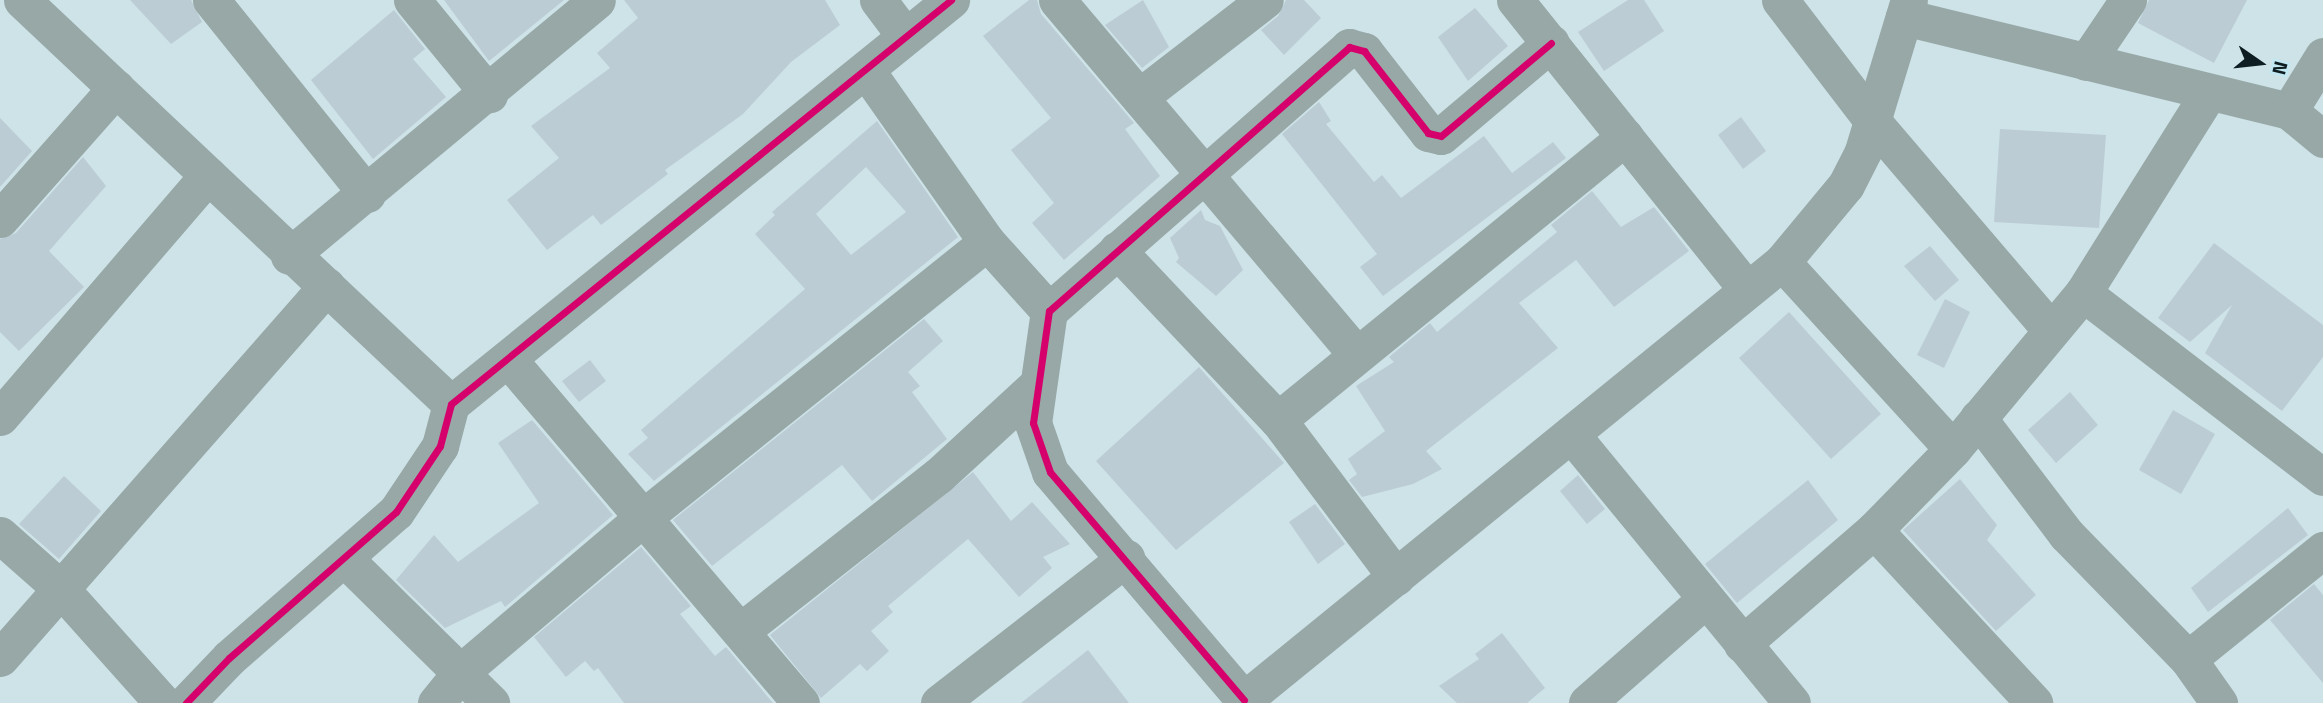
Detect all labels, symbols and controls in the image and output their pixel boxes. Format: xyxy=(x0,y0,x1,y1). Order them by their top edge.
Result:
north arrow xyxy=(2225,28,2295,98)
text: N xyxy=(2265,58,2297,78)

